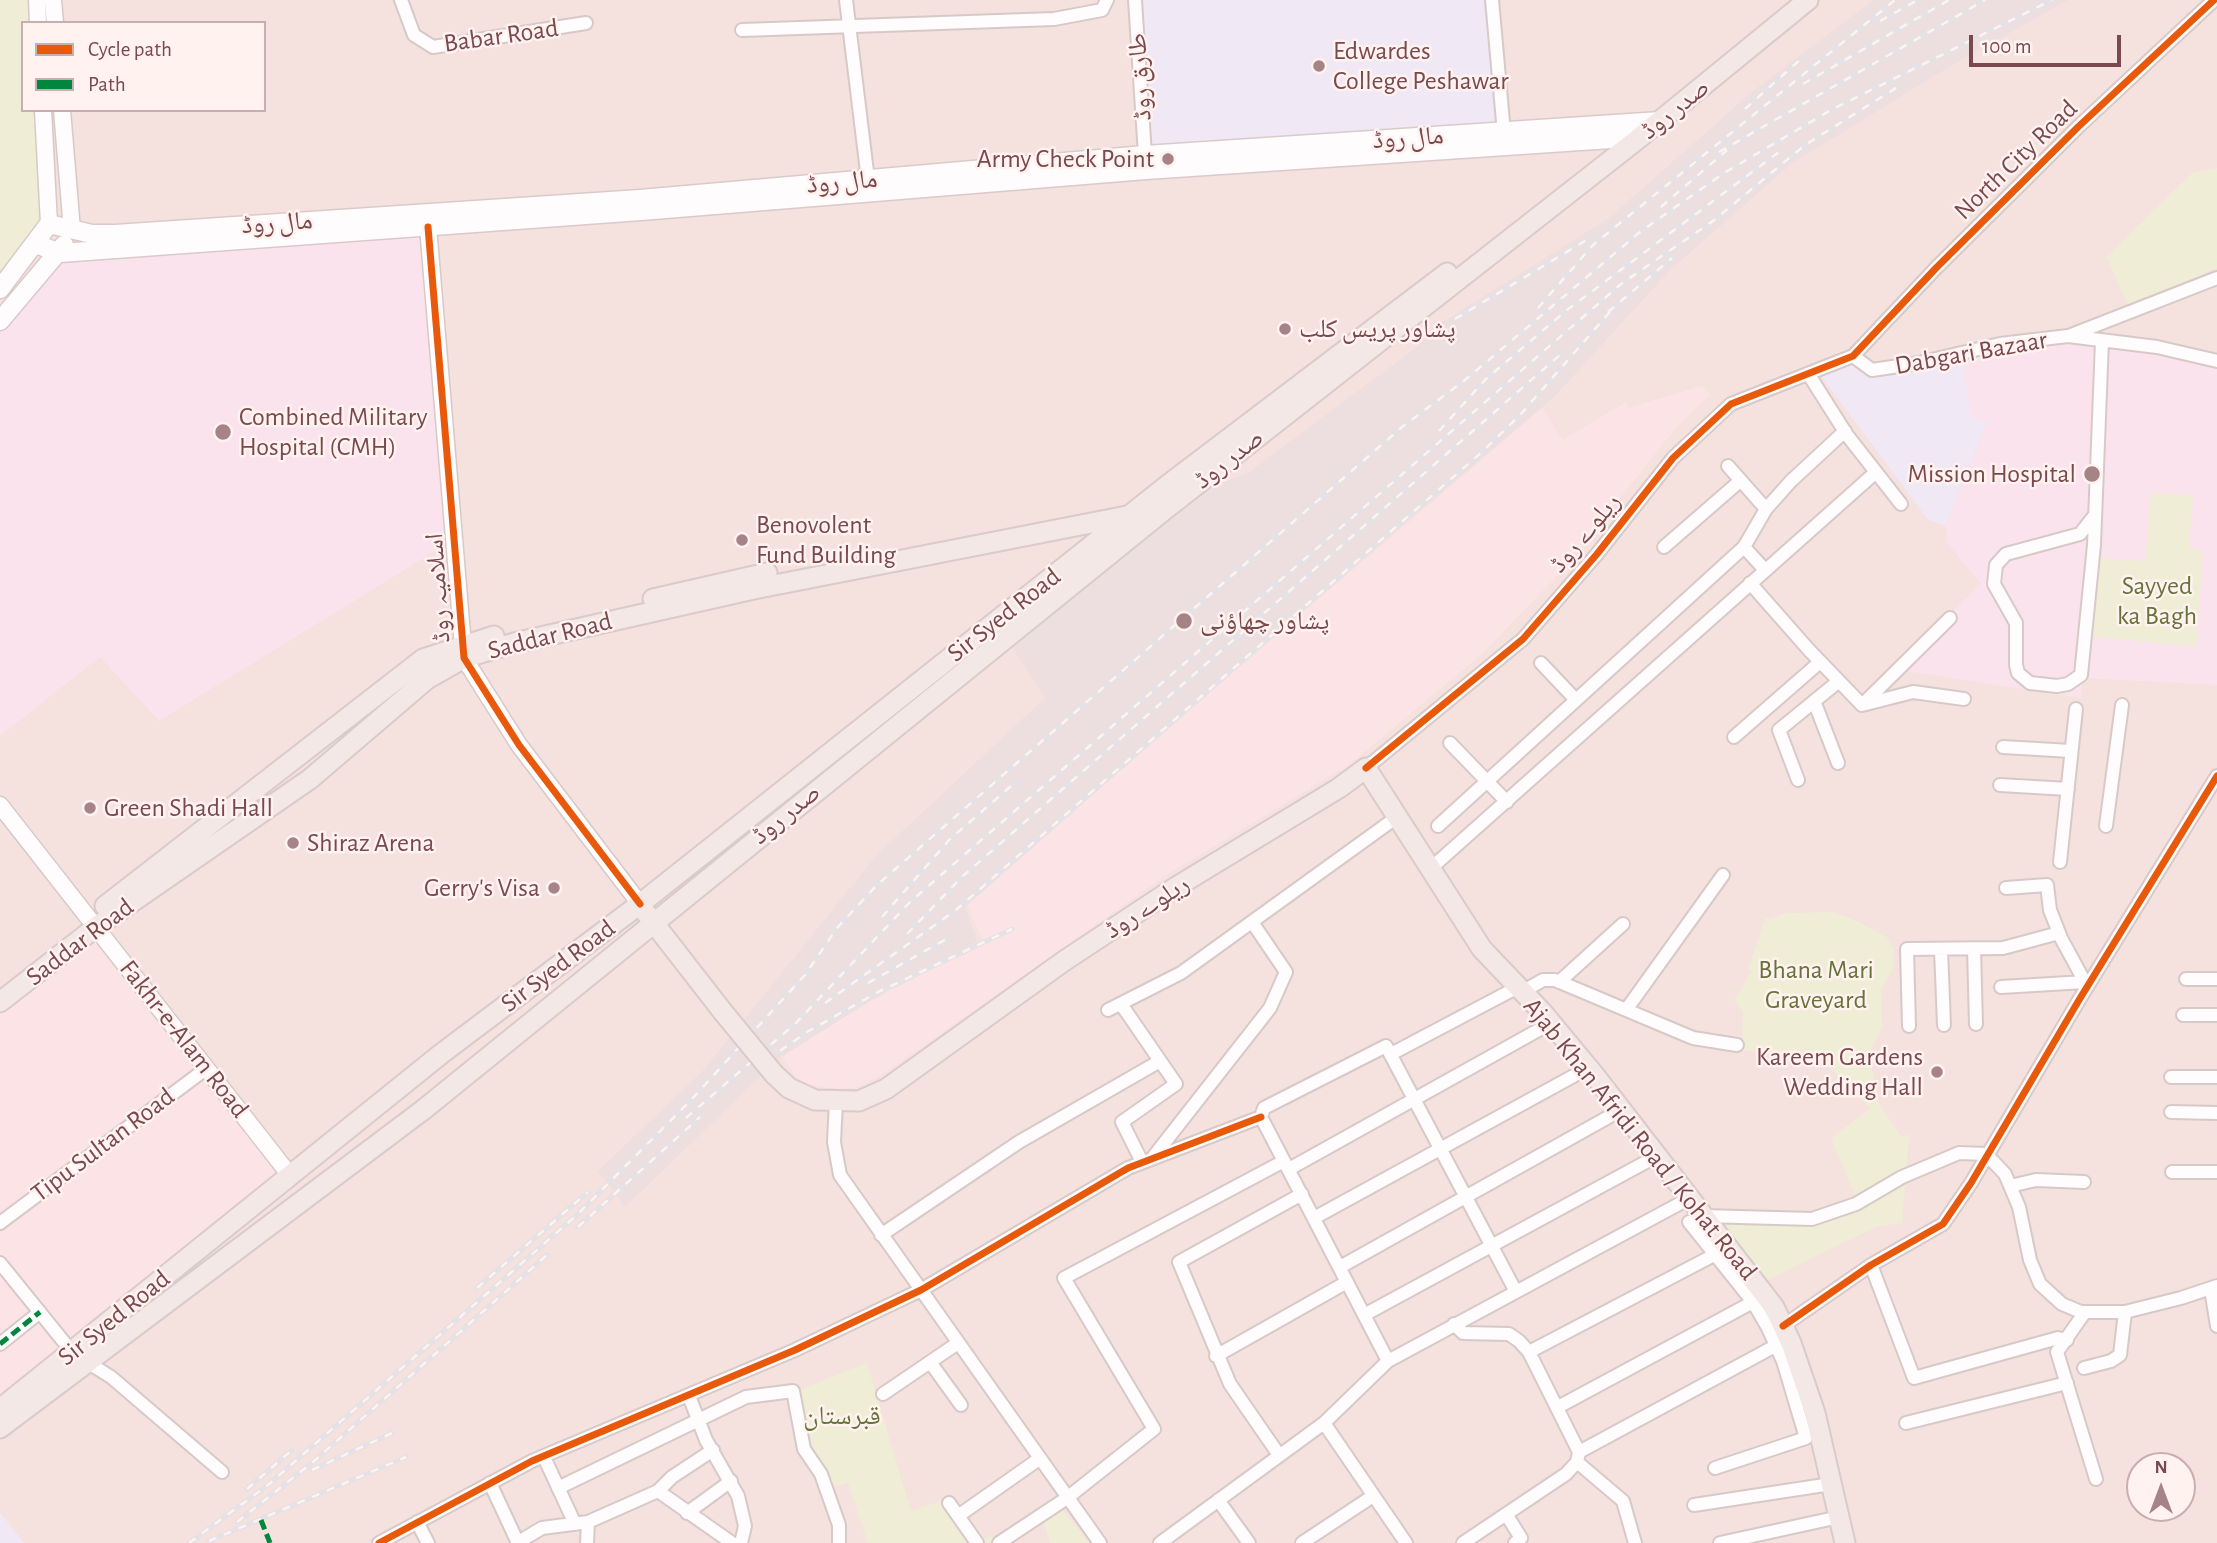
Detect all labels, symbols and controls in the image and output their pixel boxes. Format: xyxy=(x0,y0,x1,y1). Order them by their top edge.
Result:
street label: Babar Road xyxy=(442,13,560,59)
legend xyxy=(21,21,266,112)
scale bar xyxy=(1972,21,2124,65)
street label: طارق روڈ xyxy=(1121,32,1159,122)
place label: Edwardes College Peshawar xyxy=(1333,35,1509,96)
text: 100 m xyxy=(1982,36,2032,57)
text: Cycle path xyxy=(88,39,172,60)
marker: Edwardes College Peshawar xyxy=(1311,58,1327,74)
street label: صدر روڈ xyxy=(1634,72,1716,146)
text: Path xyxy=(88,74,126,95)
street label: North City Road xyxy=(1948,93,2084,227)
street label: مال روڈ xyxy=(1371,120,1445,156)
place label: Army Check Point xyxy=(977,143,1154,175)
marker: Army Check Point xyxy=(1160,151,1176,167)
street label: مال روڈ xyxy=(805,163,879,201)
street label: مال روڈ xyxy=(240,205,314,241)
place label: پشاور پریس کلب xyxy=(1299,313,1456,345)
marker: پشاور پریس کلب xyxy=(1277,321,1293,337)
street label: Dabgari Bazaar xyxy=(1892,324,2050,382)
place label: Combined Military Hospital (CMH) xyxy=(239,401,427,462)
marker: Combined Military Hospital (CMH) xyxy=(213,422,233,442)
street label: صدر روڈ xyxy=(1188,422,1270,496)
place label: Mission Hospital xyxy=(1908,458,2076,490)
marker: Mission Hospital xyxy=(2082,464,2102,484)
street label: ریلوے روڈ xyxy=(1543,487,1627,579)
place label: Benovolent Fund Building xyxy=(756,509,896,570)
street label: اسلامیہ روڈ xyxy=(419,532,457,644)
marker: Benovolent Fund Building xyxy=(734,532,750,548)
street label: Sir Syed Road xyxy=(941,561,1067,669)
park label: Sayyed ka Bagh xyxy=(2117,570,2197,632)
place label: پشاور چھاؤنی xyxy=(1200,605,1329,637)
street label: Saddar Road xyxy=(485,606,615,666)
marker: پشاور چھاؤنی xyxy=(1174,611,1194,631)
street label: صدر روڈ xyxy=(745,777,827,851)
place label: Green Shadi Hall xyxy=(104,792,273,824)
marker: Green Shadi Hall xyxy=(82,800,98,816)
place label: Shiraz Arena xyxy=(307,827,435,859)
marker: Shiraz Arena xyxy=(285,835,301,851)
street label: ریلوے روڈ xyxy=(1099,868,1195,946)
place label: Gerry's Visa xyxy=(424,872,540,904)
marker: Gerry's Visa xyxy=(546,880,562,896)
street label: Saddar Road xyxy=(20,891,140,993)
street label: Sir Syed Road xyxy=(495,913,621,1019)
street label: Fakhr-e-Alam Road xyxy=(113,954,255,1124)
park label: Bhana Mari Graveyard xyxy=(1758,954,1874,1016)
street label: Ajab Khan Afridi Road / Kohat Road xyxy=(1516,991,1764,1287)
place label: Kareem Gardens Wedding Hall xyxy=(1756,1041,1923,1102)
marker: Kareem Gardens Wedding Hall xyxy=(1929,1064,1945,1080)
street label: Tipu Sultan Road xyxy=(25,1081,181,1209)
street label: Sir Syed Road xyxy=(52,1263,176,1373)
park label: قبرستان xyxy=(803,1400,881,1432)
north arrow xyxy=(2126,1452,2196,1522)
text: N xyxy=(2154,1458,2168,1477)

